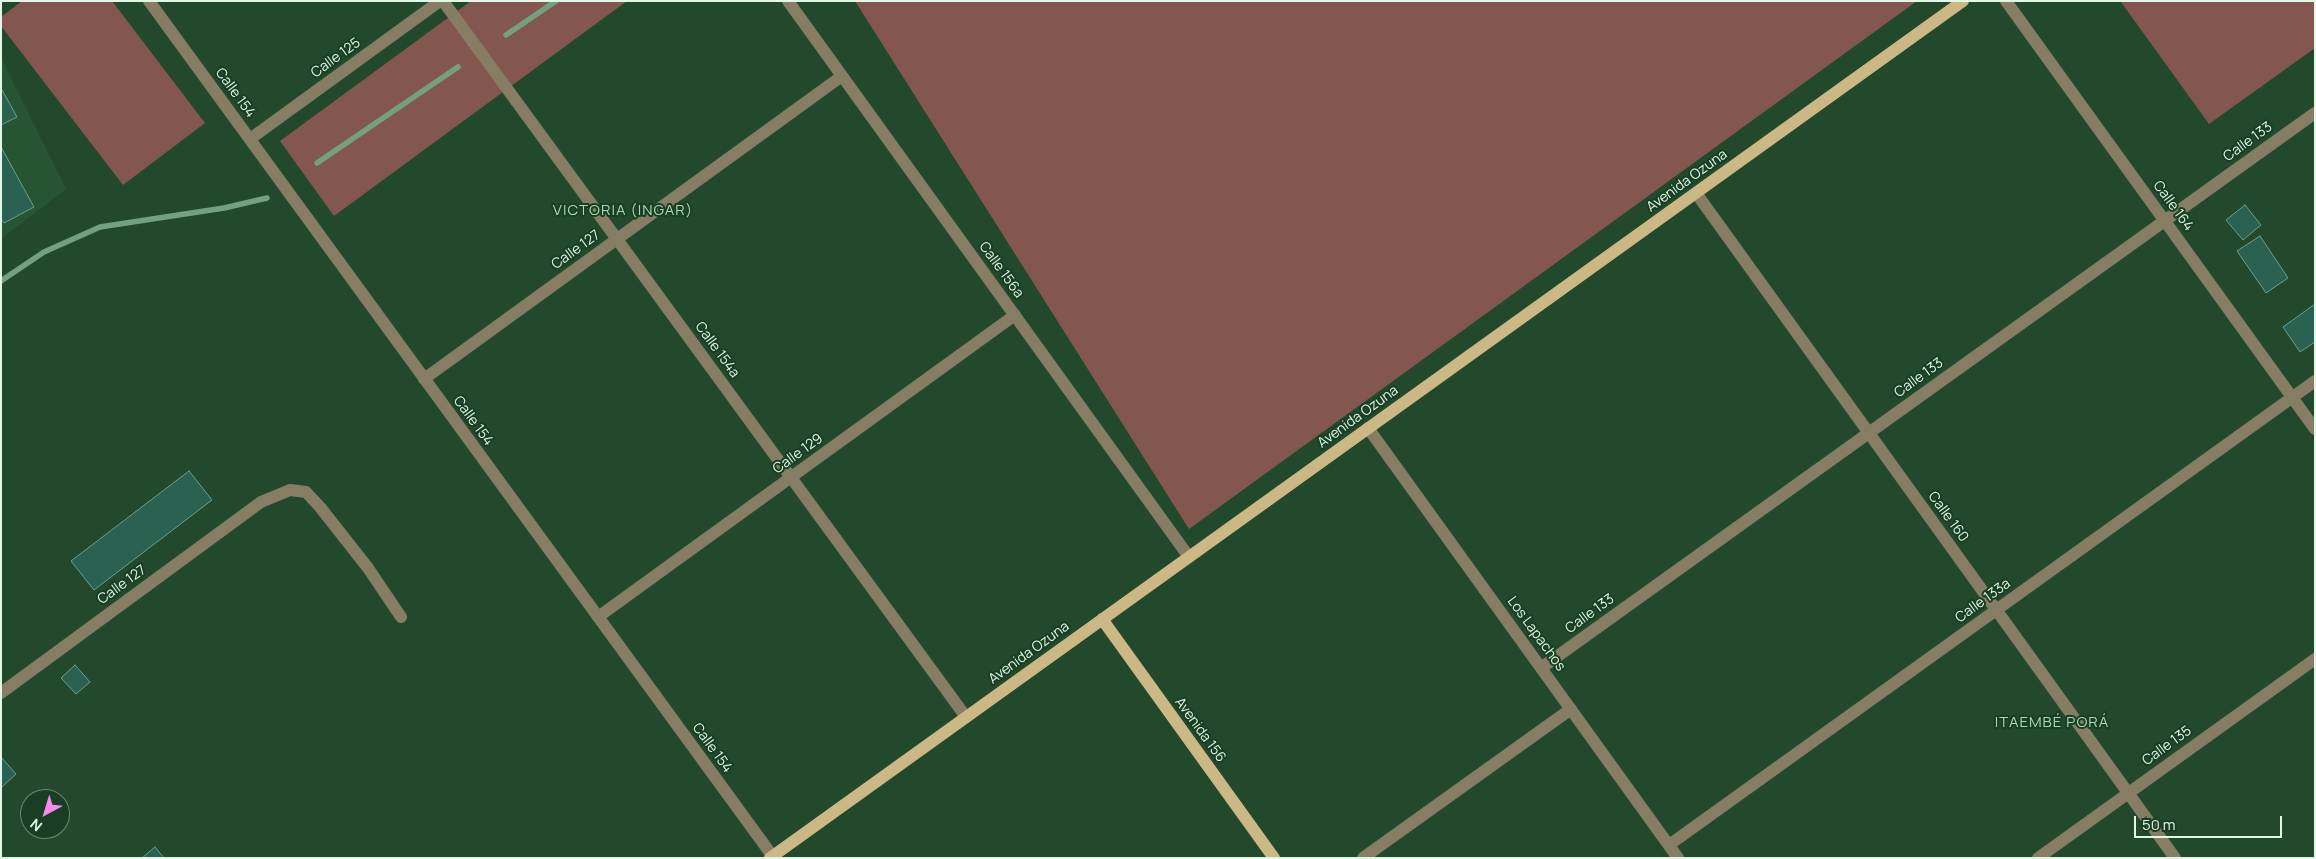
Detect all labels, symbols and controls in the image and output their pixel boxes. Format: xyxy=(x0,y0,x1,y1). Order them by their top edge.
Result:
street label: Calle 125 xyxy=(308,34,364,82)
street label: Calle 154 xyxy=(211,65,259,121)
street label: Calle 133 xyxy=(2220,119,2276,165)
street label: Avenida Ozuna xyxy=(1643,146,1731,216)
street label: Calle 164 xyxy=(2149,178,2197,234)
district label: VICTORIA (INGAR) xyxy=(551,202,695,220)
street label: Calle 127 xyxy=(548,227,604,273)
street label: Calle 156a xyxy=(975,239,1027,301)
street label: Calle 154a xyxy=(691,319,743,381)
street label: Calle 133 xyxy=(1891,355,1947,401)
street label: Avenida Ozuna xyxy=(1314,382,1402,452)
street label: Calle 154 xyxy=(449,393,497,449)
street label: Calle 129 xyxy=(770,430,826,478)
street label: Calle 160 xyxy=(1924,489,1972,545)
street label: Calle 127 xyxy=(94,562,150,608)
street label: Calle 133a xyxy=(1952,575,2014,627)
street label: Calle 133 xyxy=(1562,591,1618,637)
street label: Los Lapachos xyxy=(1503,593,1569,675)
street label: Avenida Ozuna xyxy=(985,618,1073,688)
street label: Avenida 156 xyxy=(1171,694,1229,766)
district label: ITAEMBÉ PORÁ xyxy=(1993,714,2111,732)
street label: Calle 154 xyxy=(688,720,736,776)
street label: Calle 135 xyxy=(2139,723,2195,769)
north arrow xyxy=(20,789,70,839)
scale bar xyxy=(2136,806,2284,838)
text: 50 m xyxy=(2142,814,2176,835)
text: N xyxy=(26,815,46,836)

